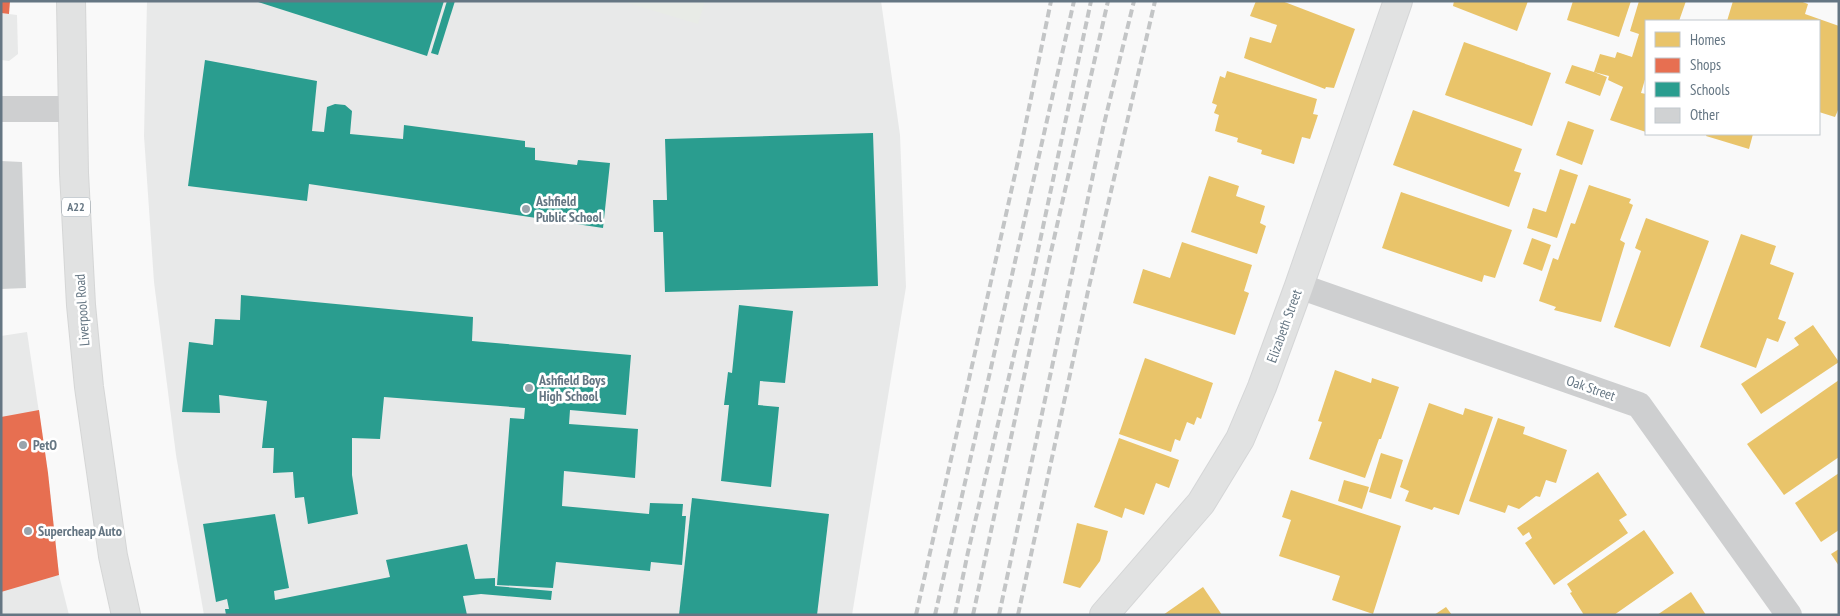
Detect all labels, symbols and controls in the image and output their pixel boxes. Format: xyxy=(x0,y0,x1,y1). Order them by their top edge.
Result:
legend xyxy=(1645,20,1820,135)
text: Homes xyxy=(1690,30,1726,49)
text: Shops xyxy=(1690,55,1721,74)
text: Schools xyxy=(1690,80,1730,99)
text: Other xyxy=(1690,105,1720,124)
place label: Ashfield Public School xyxy=(535,192,603,226)
road number: A22 xyxy=(62,198,90,216)
marker: Ashfield Public School xyxy=(520,203,532,215)
street label: Liverpool Road xyxy=(71,273,93,347)
street label: Elizabeth Street xyxy=(1262,287,1306,365)
place label: Ashfield Boys High School xyxy=(538,371,606,405)
street label: Oak Street xyxy=(1564,371,1618,405)
marker: Ashfield Boys High School xyxy=(523,382,535,394)
place label: PetO xyxy=(33,436,57,454)
marker: PetO xyxy=(17,439,29,451)
place label: Supercheap Auto xyxy=(38,522,122,540)
marker: Supercheap Auto xyxy=(22,525,34,537)

